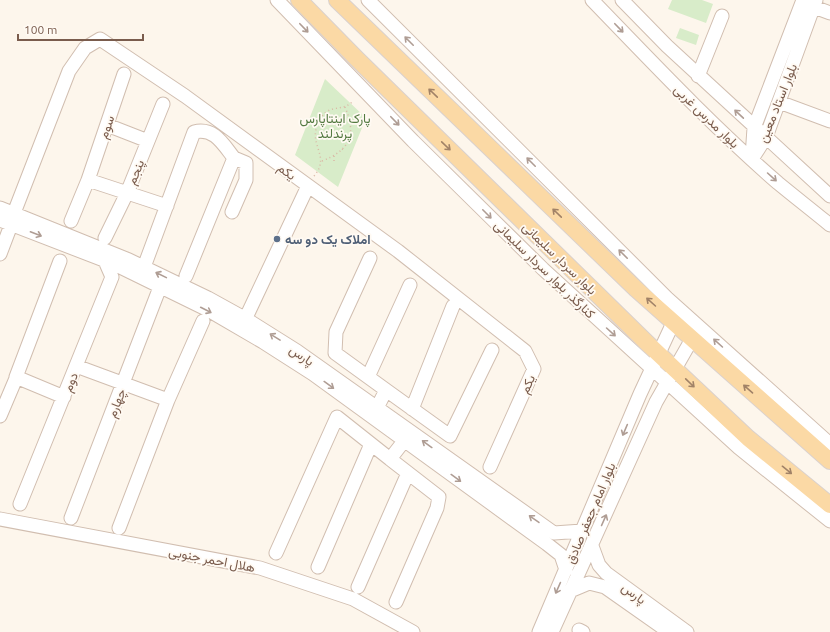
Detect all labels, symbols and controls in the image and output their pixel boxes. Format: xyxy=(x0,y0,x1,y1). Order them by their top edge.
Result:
scale bar xyxy=(18,16,143,42)
text: 100 m xyxy=(24,23,57,36)
one-way arrow xyxy=(300,23,309,33)
one-way arrow xyxy=(614,23,624,33)
one-way arrow xyxy=(404,36,414,46)
street label: بلوار استاد معین xyxy=(755,61,801,145)
street label: بلوار مدرس غربی xyxy=(670,82,742,152)
one-way arrow xyxy=(428,88,438,98)
one-way arrow xyxy=(734,109,744,118)
park label: پارک اینتاپارس پرندلند xyxy=(299,111,371,143)
street label: سوم xyxy=(96,113,118,141)
one-way arrow xyxy=(390,116,399,126)
one-way arrow xyxy=(441,141,451,151)
one-way arrow xyxy=(526,157,536,167)
street label: پنجم xyxy=(124,158,149,188)
street label: یکم xyxy=(274,160,299,184)
one-way arrow xyxy=(767,173,777,182)
one-way arrow xyxy=(552,208,562,217)
one-way arrow xyxy=(482,209,492,218)
street label: کنارگذر بلوار سردار سلیمانی xyxy=(491,217,598,322)
street label: بلوار سردار سلیمانی xyxy=(519,219,600,298)
one-way arrow xyxy=(30,231,42,239)
place label: املاک یک دو سه xyxy=(285,232,371,248)
marker: املاک یک دو سه xyxy=(272,234,282,244)
one-way arrow xyxy=(618,249,628,259)
one-way arrow xyxy=(155,271,167,278)
one-way arrow xyxy=(646,298,656,307)
one-way arrow xyxy=(200,306,212,314)
one-way arrow xyxy=(606,327,616,337)
one-way arrow xyxy=(269,333,281,341)
one-way arrow xyxy=(713,339,723,348)
street label: پارس xyxy=(286,342,317,371)
street label: دوم xyxy=(60,370,82,395)
street label: یکم xyxy=(517,373,539,396)
one-way arrow xyxy=(685,378,695,388)
one-way arrow xyxy=(323,381,334,390)
one-way arrow xyxy=(743,384,753,394)
street label: چهارم xyxy=(104,386,131,420)
one-way arrow xyxy=(621,423,629,435)
one-way arrow xyxy=(422,440,433,448)
street label: بلوار امام جعفر صادق xyxy=(562,460,620,566)
one-way arrow xyxy=(781,465,792,474)
one-way arrow xyxy=(451,474,462,482)
one-way arrow xyxy=(528,515,539,523)
one-way arrow xyxy=(600,515,608,527)
street label: هلال احمر جنوبی xyxy=(167,544,256,576)
street label: پارس xyxy=(618,580,649,609)
one-way arrow xyxy=(554,581,561,593)

